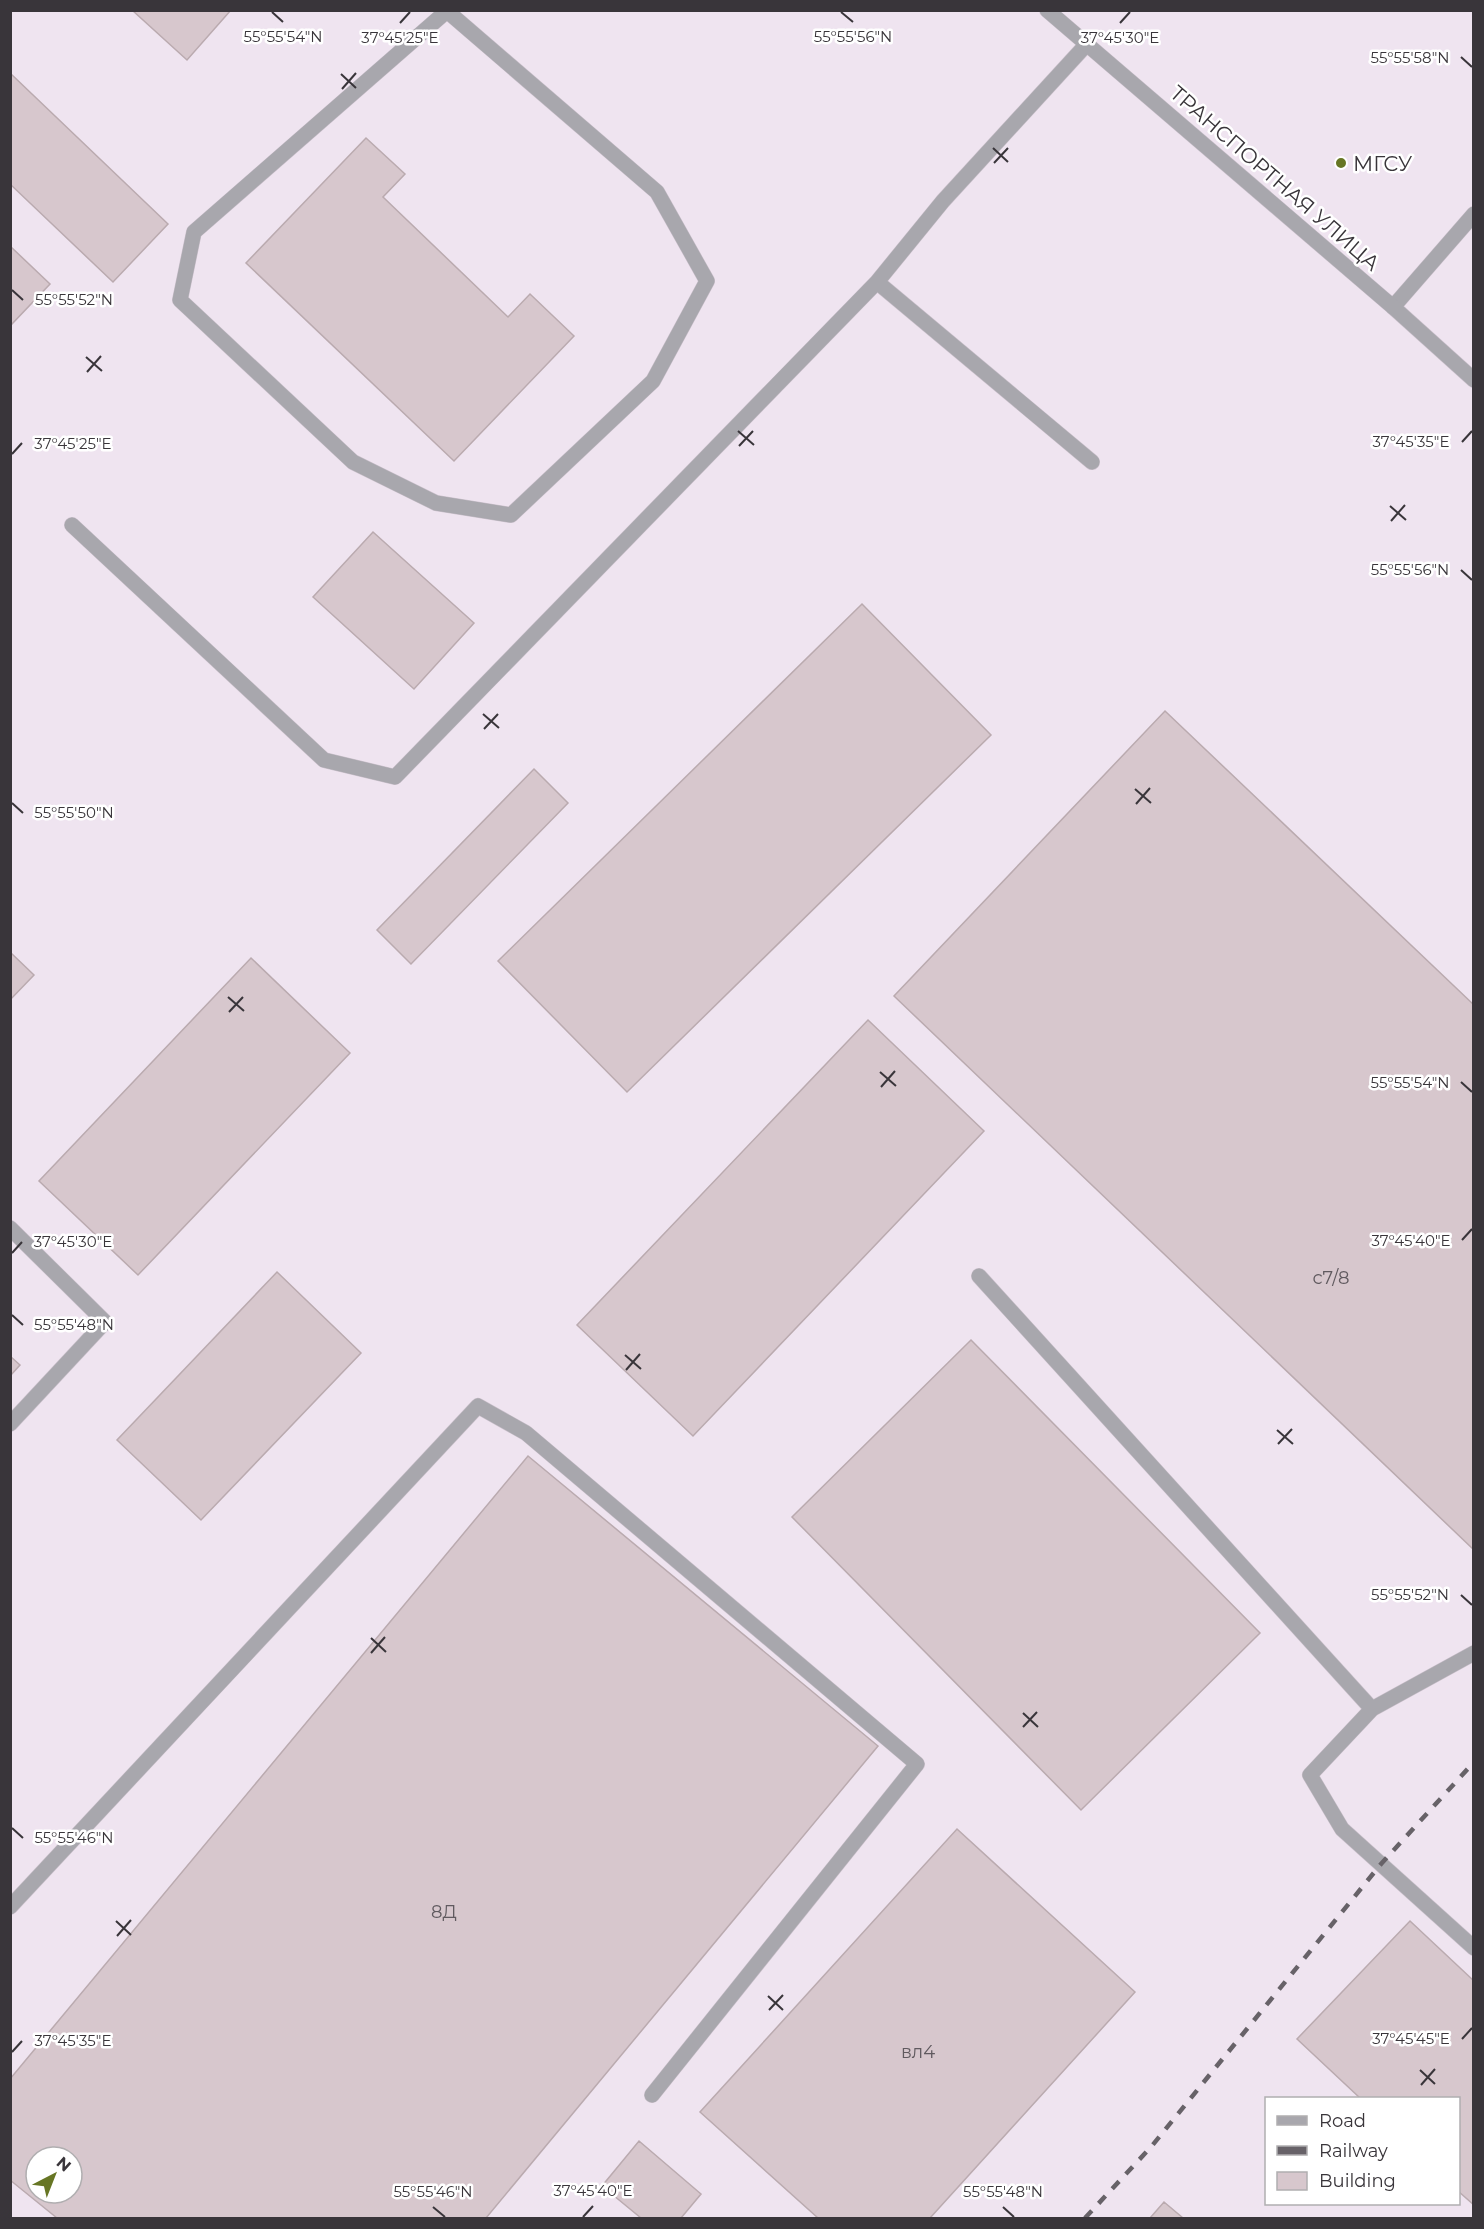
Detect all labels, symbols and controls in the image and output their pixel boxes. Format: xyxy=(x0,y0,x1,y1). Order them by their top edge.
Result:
text: 55°55'54"N xyxy=(244,27,322,46)
text: 55°55'56"N xyxy=(814,27,892,46)
text: 37°45'25"E xyxy=(361,28,439,47)
text: 37°45'30"E xyxy=(1081,28,1159,47)
text: 55°55'58"N xyxy=(1370,48,1450,67)
street label: ТРАНСПОРТНАЯ УЛИЦА xyxy=(1165,80,1385,276)
place label: МГСУ xyxy=(1353,151,1413,176)
marker: МГСУ xyxy=(1334,156,1348,170)
text: 55°55'52"N xyxy=(35,290,113,309)
text: 37°45'35"E xyxy=(1373,432,1449,451)
text: 37°45'25"E xyxy=(34,434,112,453)
text: 55°55'56"N xyxy=(1371,560,1449,579)
text: 55°55'50"N xyxy=(34,803,114,822)
text: 55°55'54"N xyxy=(1371,1073,1449,1092)
text: 37°45'40"E xyxy=(1371,1231,1451,1250)
text: 37°45'30"E xyxy=(34,1232,112,1251)
house number: с7/8 xyxy=(1313,1267,1349,1289)
text: 55°55'48"N xyxy=(34,1315,114,1334)
text: 55°55'52"N xyxy=(1371,1585,1449,1604)
text: 55°55'46"N xyxy=(34,1828,114,1847)
house number: 8Д xyxy=(431,1901,457,1923)
text: 37°45'45"E xyxy=(1372,2029,1450,2048)
text: 37°45'35"E xyxy=(35,2031,111,2050)
house number: вл4 xyxy=(901,2041,935,2063)
legend xyxy=(1265,2097,1460,2205)
text: Road xyxy=(1319,2110,1366,2132)
text: Railway xyxy=(1319,2140,1388,2162)
north arrow xyxy=(24,2145,84,2205)
text: N xyxy=(53,2153,75,2176)
text: Building xyxy=(1319,2170,1396,2192)
text: 37°45'40"E xyxy=(553,2181,633,2200)
text: 55°55'46"N xyxy=(393,2182,473,2201)
text: 55°55'48"N xyxy=(963,2182,1043,2201)

